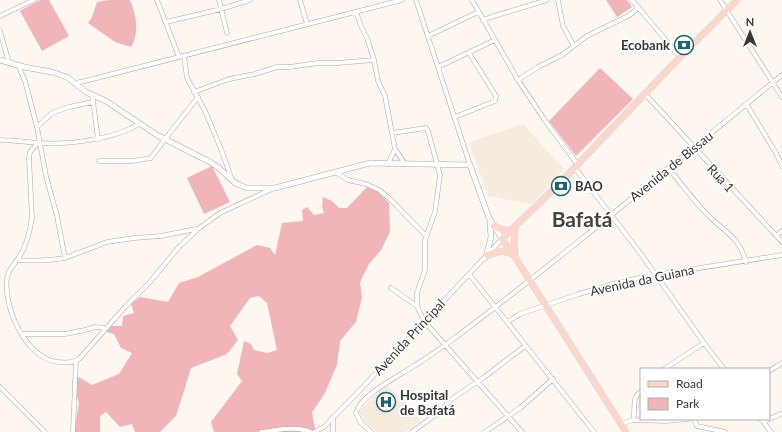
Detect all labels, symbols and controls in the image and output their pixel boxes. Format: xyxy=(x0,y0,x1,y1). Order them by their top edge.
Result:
north arrow xyxy=(730,12,770,52)
text: N xyxy=(746,15,754,28)
bank icon: Ecobank xyxy=(673,34,695,56)
place label: Ecobank xyxy=(621,37,670,53)
street label: Avenida de Bissau xyxy=(626,127,716,205)
street label: Rua 1 xyxy=(704,161,738,195)
bank icon: BAO xyxy=(550,175,572,197)
place label: BAO xyxy=(575,178,603,194)
district label: Bafatá xyxy=(552,206,612,231)
street label: Avenida da Guiana xyxy=(588,261,696,299)
street label: Avenida Principal xyxy=(370,296,448,378)
legend xyxy=(640,368,770,420)
text: Road xyxy=(676,376,703,391)
place label: Hospital de Bafatá xyxy=(400,387,455,418)
hospital icon: Hospital de Bafatá xyxy=(375,391,397,413)
text: Park xyxy=(676,396,700,411)

